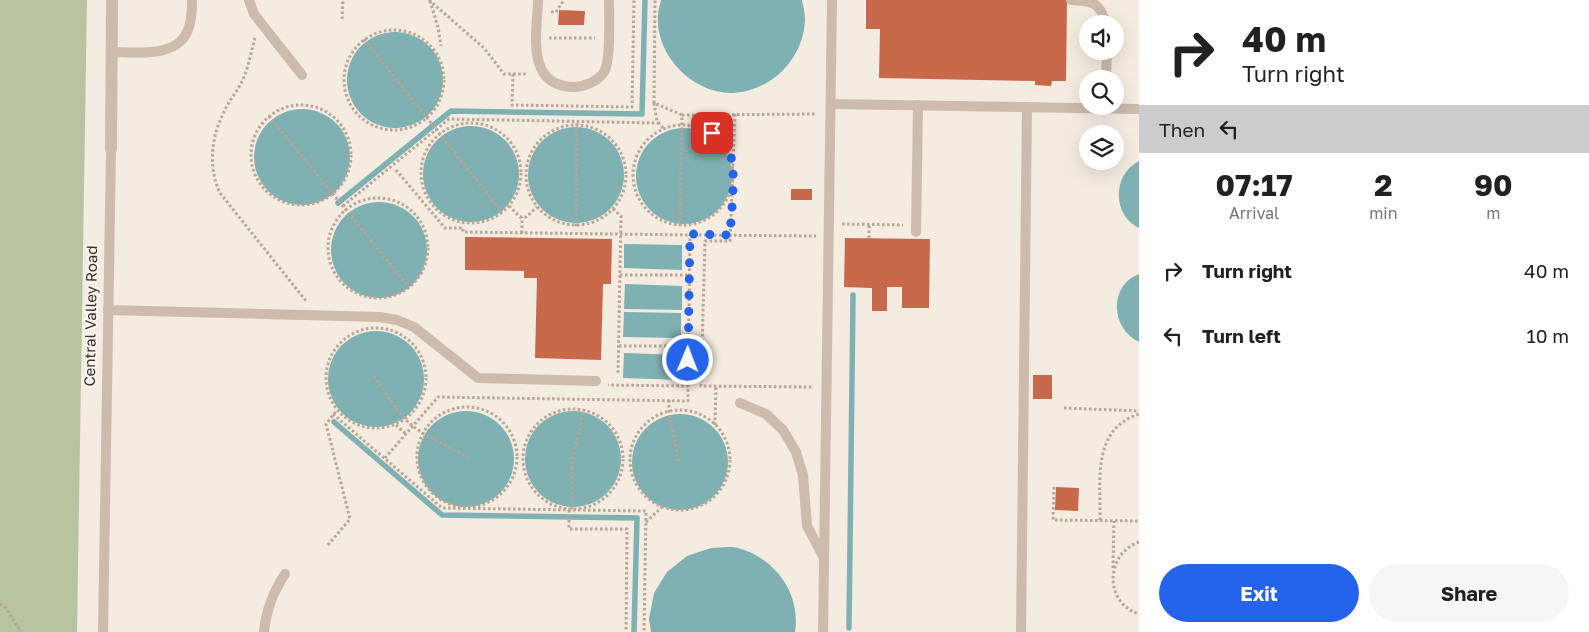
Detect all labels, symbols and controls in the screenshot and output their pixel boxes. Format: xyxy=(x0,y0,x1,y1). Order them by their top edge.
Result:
map controls xyxy=(1079,15,1124,170)
button: sound xyxy=(1079,15,1124,60)
text: 40 m xyxy=(1242,18,1326,60)
icon: right xyxy=(1159,20,1224,85)
text: Turn right xyxy=(1242,60,1345,87)
button: search xyxy=(1079,70,1124,115)
pin xyxy=(691,112,733,154)
icon: left xyxy=(1215,115,1243,143)
text: Then xyxy=(1159,118,1205,141)
icon: arrive xyxy=(698,119,726,147)
button: layers xyxy=(1079,125,1124,170)
text: 07:17 xyxy=(1215,167,1293,203)
text: 2 xyxy=(1374,167,1392,203)
text: 90 xyxy=(1474,167,1513,203)
text: Arrival xyxy=(1229,203,1279,223)
text: min xyxy=(1369,203,1397,223)
text: m xyxy=(1486,203,1500,223)
street label: Central Valley Road xyxy=(80,245,100,387)
icon: right xyxy=(1159,257,1187,285)
text: Turn right xyxy=(1202,259,1292,282)
text: 40 m xyxy=(1524,259,1569,282)
icon: left xyxy=(1159,322,1187,350)
text: Turn left xyxy=(1202,324,1281,347)
text: 10 m xyxy=(1526,324,1569,347)
position arrow xyxy=(661,333,713,385)
button: Exit xyxy=(1159,564,1359,622)
button: Share xyxy=(1369,564,1569,622)

